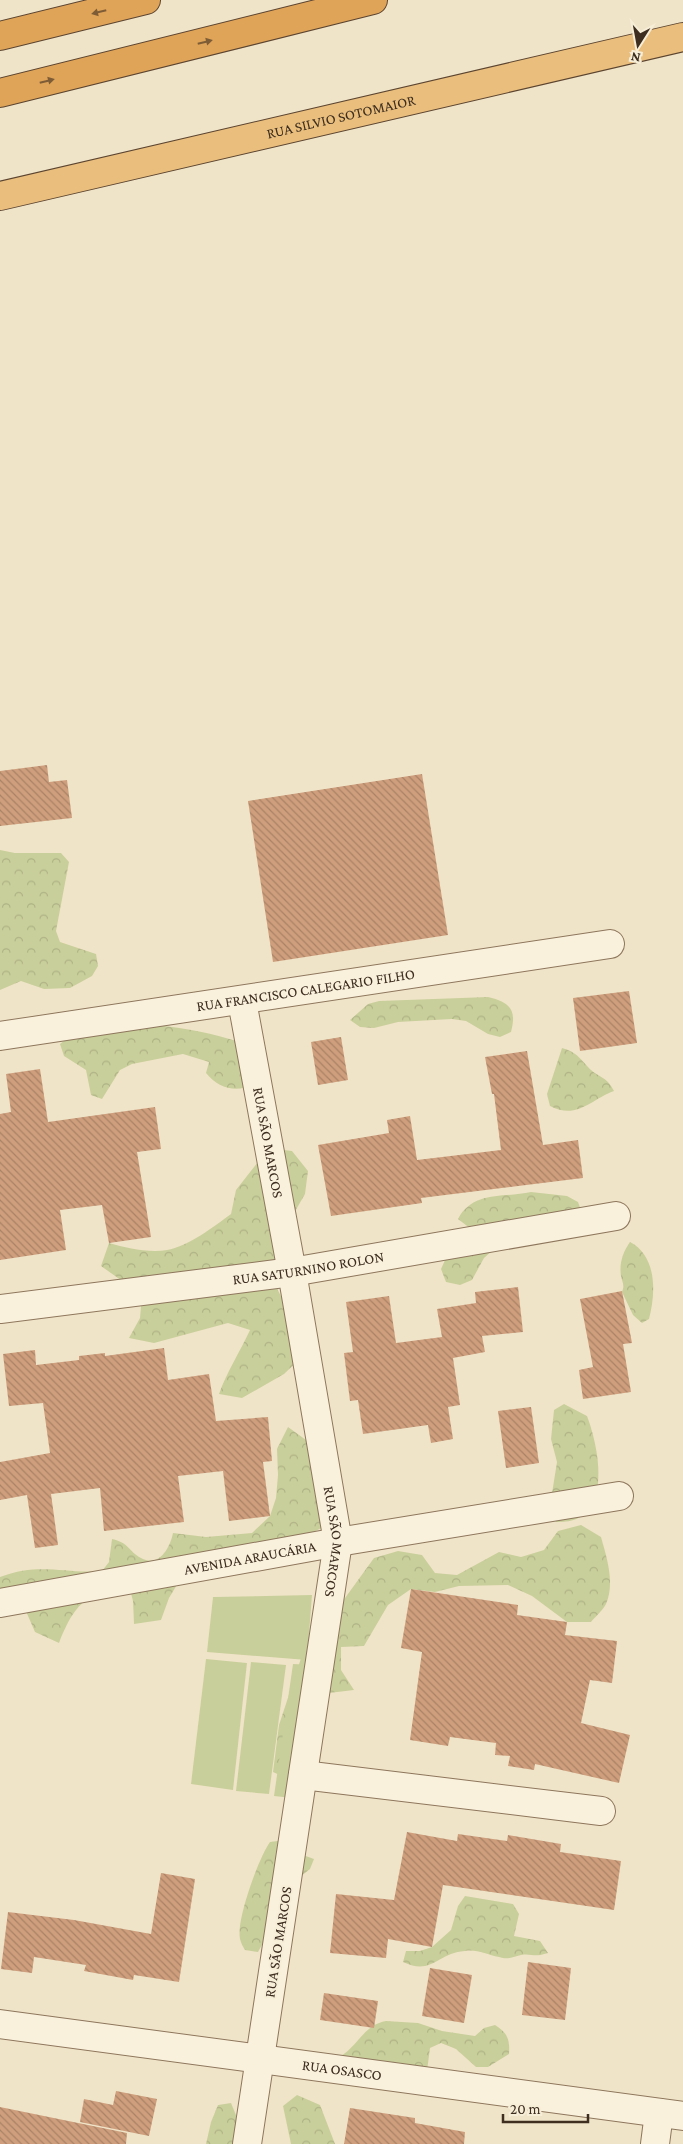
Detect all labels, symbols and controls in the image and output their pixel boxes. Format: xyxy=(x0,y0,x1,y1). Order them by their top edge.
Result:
one-way arrow xyxy=(91,8,106,16)
north arrow xyxy=(613,20,663,70)
one-way arrow xyxy=(198,38,213,46)
text: N xyxy=(629,49,642,67)
one-way arrow xyxy=(40,77,55,85)
street label: RUA SILVIO SOTOMAIOR xyxy=(265,91,418,142)
street label: RUA FRANCISCO CALEGARIO FILHO xyxy=(195,966,416,1014)
street label: RUA SÃO MARCOS xyxy=(250,1086,286,1199)
street label: RUA SATURNINO ROLON xyxy=(232,1248,385,1287)
street label: RUA SÃO MARCOS xyxy=(321,1485,346,1598)
street label: AVENIDA ARAUCÁRIA xyxy=(183,1538,318,1578)
street label: RUA SÃO MARCOS xyxy=(261,1885,295,1999)
street label: RUA OSASCO xyxy=(301,2057,383,2083)
scale bar xyxy=(503,2092,588,2124)
text: 20 m xyxy=(510,2101,541,2117)

